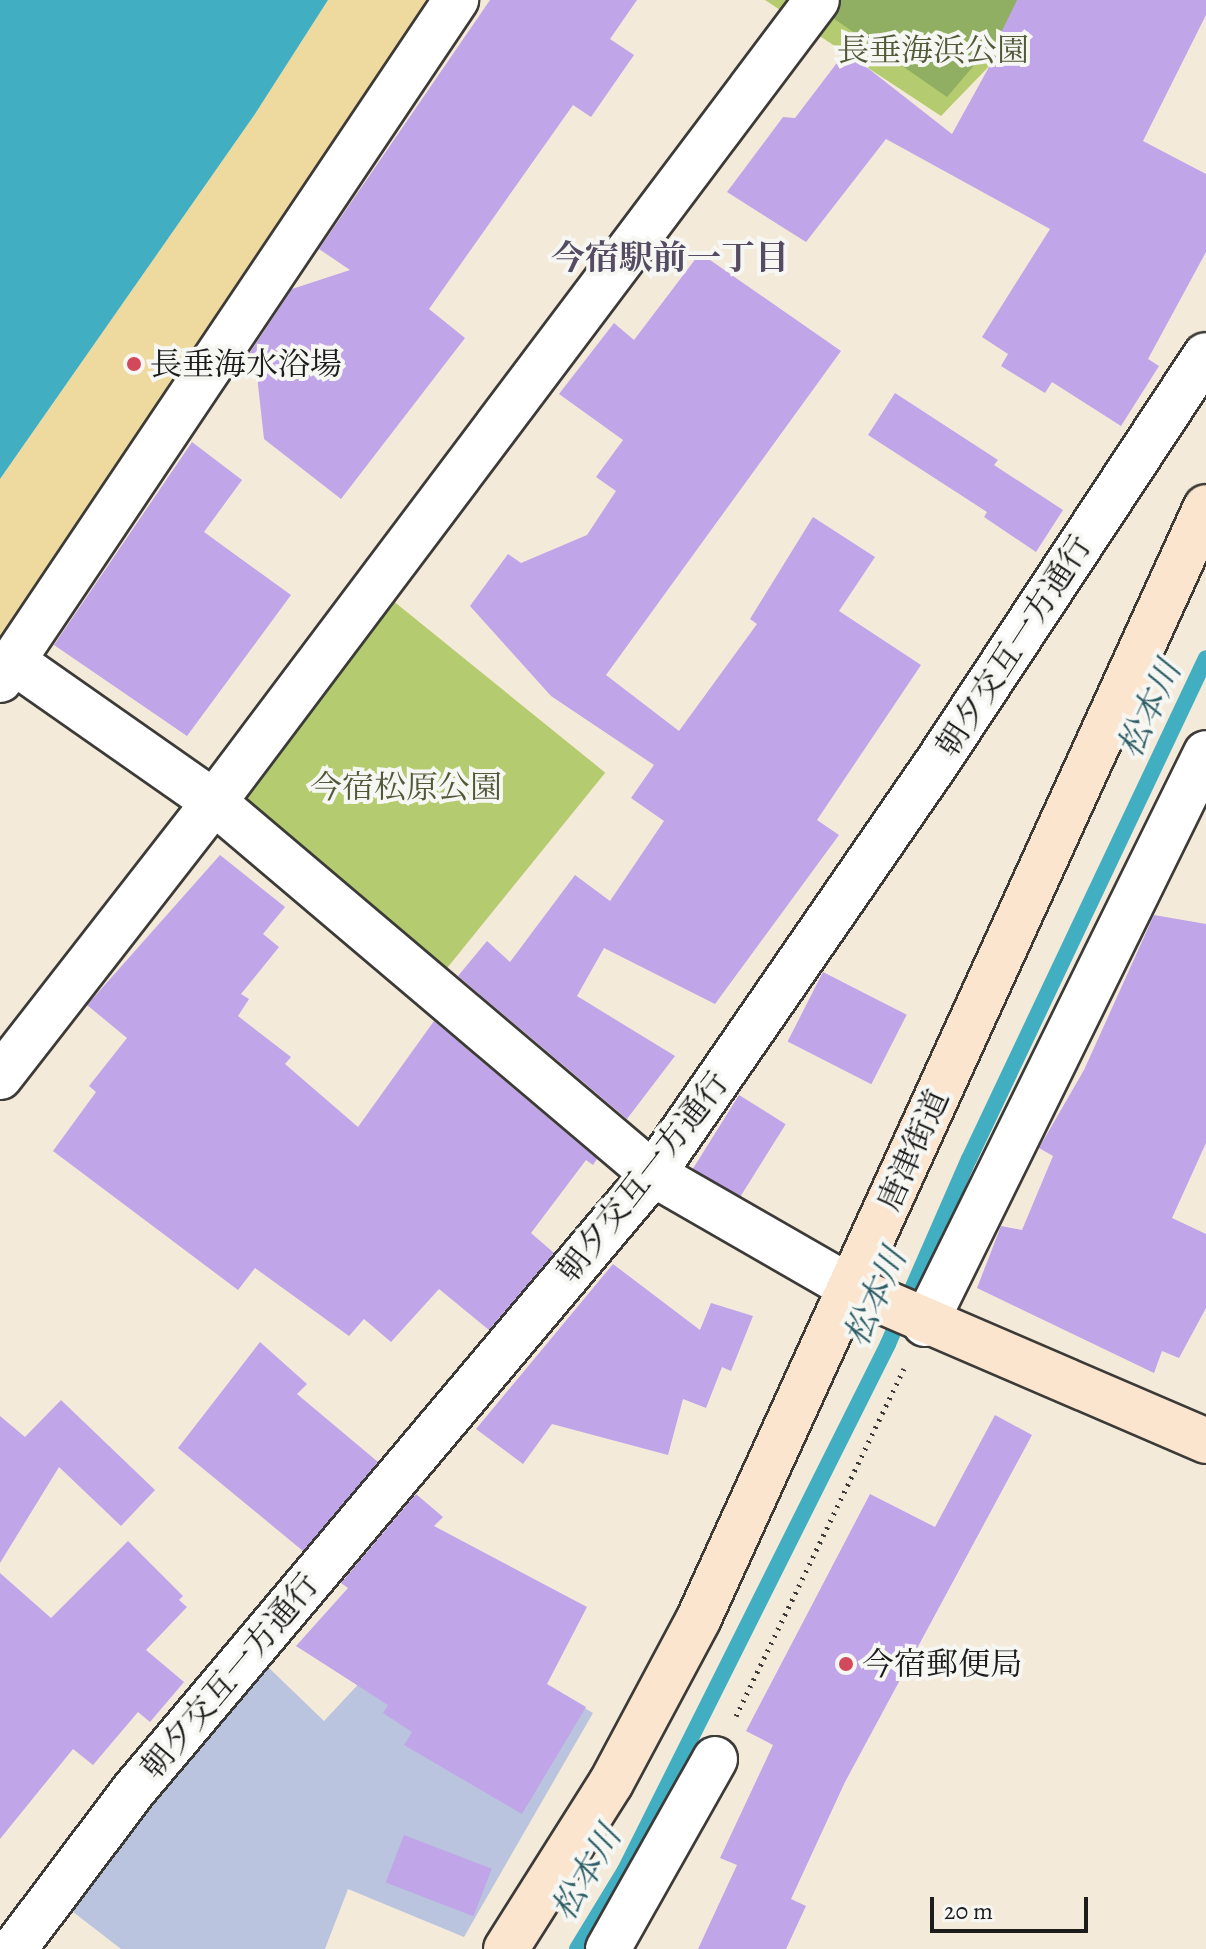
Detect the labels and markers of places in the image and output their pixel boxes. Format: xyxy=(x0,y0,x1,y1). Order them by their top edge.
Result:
place label: 長垂海水浴場 xyxy=(150,345,342,383)
marker: 長垂海水浴場 xyxy=(125,355,143,373)
place label: 今宿郵便局 xyxy=(862,1645,1022,1683)
marker: 今宿郵便局 xyxy=(837,1655,855,1673)

